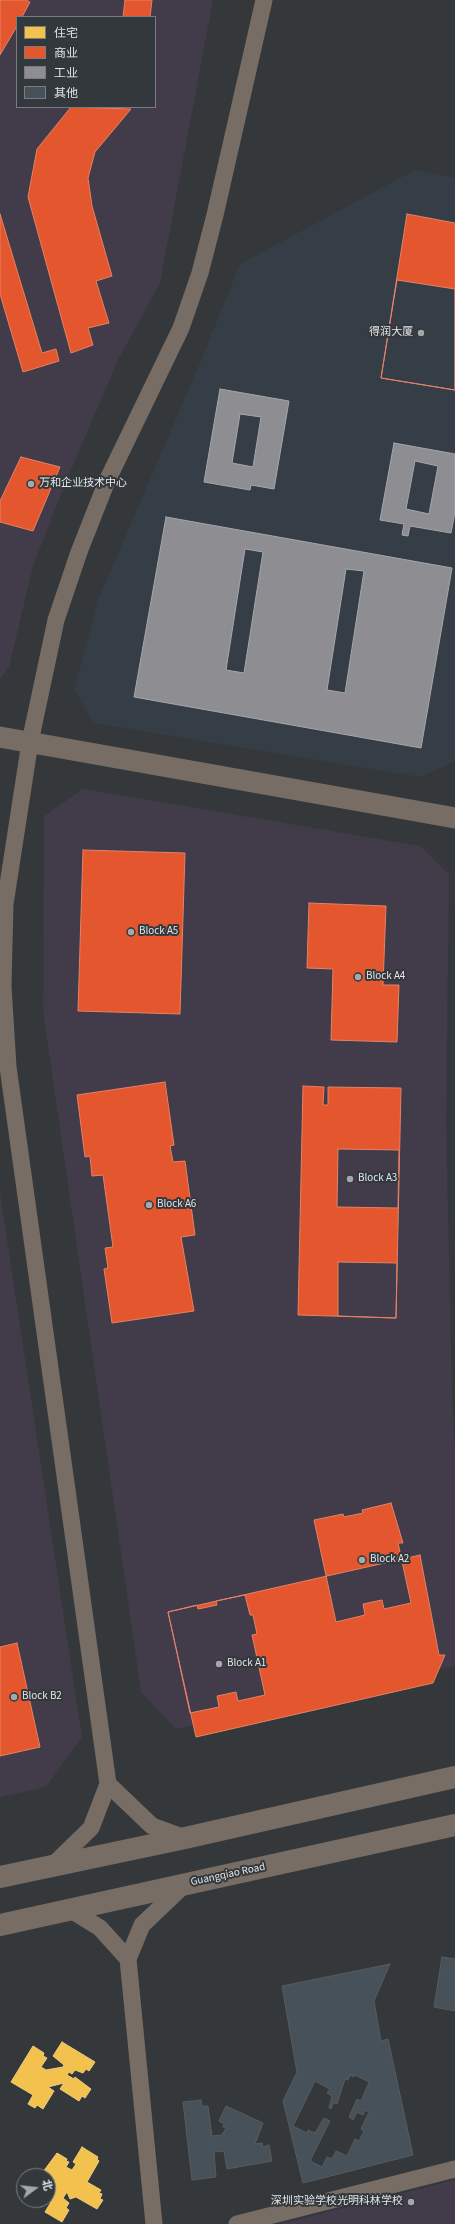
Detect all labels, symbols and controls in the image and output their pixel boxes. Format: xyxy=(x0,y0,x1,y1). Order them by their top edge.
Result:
legend xyxy=(16,16,156,108)
text: 住宅 xyxy=(54,25,78,42)
text: 商业 xyxy=(54,45,78,62)
text: 工业 xyxy=(54,65,78,82)
text: 其他 xyxy=(54,85,78,102)
place label: 得润大厦 xyxy=(369,326,413,340)
marker: 得润大厦 xyxy=(416,328,426,338)
place label: 万和企业技术中心 xyxy=(39,477,127,491)
marker: 万和企业技术中心 xyxy=(26,479,36,489)
place label: Block A5 xyxy=(139,925,178,939)
marker: Block A5 xyxy=(126,927,136,937)
place label: Block A4 xyxy=(366,970,405,984)
marker: Block A4 xyxy=(353,972,363,982)
place label: Block A3 xyxy=(358,1172,397,1186)
marker: Block A3 xyxy=(345,1174,355,1184)
place label: Block A6 xyxy=(157,1198,196,1212)
marker: Block A6 xyxy=(144,1200,154,1210)
place label: Block A2 xyxy=(370,1553,409,1567)
marker: Block A2 xyxy=(357,1555,367,1565)
place label: Block A1 xyxy=(227,1657,266,1671)
marker: Block A1 xyxy=(214,1659,224,1669)
place label: Block B2 xyxy=(22,1690,62,1704)
marker: Block B2 xyxy=(9,1692,19,1702)
street label: Guangqiao Road xyxy=(190,1861,266,1889)
north arrow xyxy=(16,2168,56,2208)
text: 北 xyxy=(38,2178,56,2192)
place label: 深圳实验学校光明科林学校 xyxy=(271,2195,403,2209)
marker: 深圳实验学校光明科林学校 xyxy=(406,2197,416,2207)

